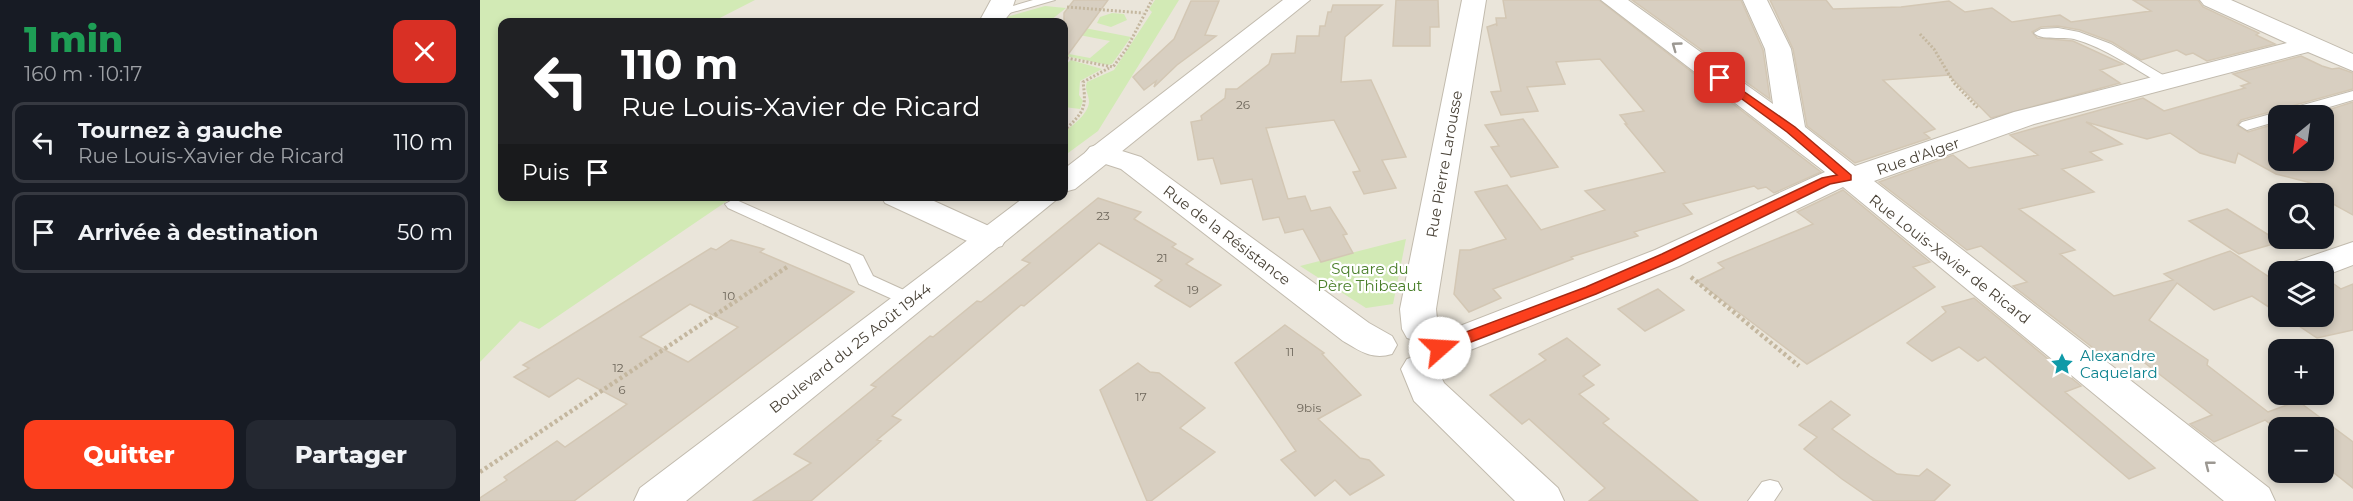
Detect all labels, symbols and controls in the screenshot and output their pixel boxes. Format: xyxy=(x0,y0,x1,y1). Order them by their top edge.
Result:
text: 1 min xyxy=(24,17,123,61)
button: close xyxy=(393,20,456,83)
text: 110 m xyxy=(621,38,738,90)
icon: left xyxy=(522,42,600,120)
one-way arrow xyxy=(1671,42,1682,53)
pin xyxy=(1694,52,1745,103)
icon: arrive xyxy=(1703,61,1736,94)
text: 160 m · 10:17 xyxy=(24,62,142,86)
street label: Rue Pierre Larousse xyxy=(1422,89,1466,239)
text: Rue Louis-Xavier de Ricard xyxy=(621,90,981,123)
house number: 26 xyxy=(1236,97,1250,112)
north arrow xyxy=(2268,105,2334,171)
map controls xyxy=(2268,105,2334,483)
text: Tournez à gauche xyxy=(78,117,283,144)
icon: left xyxy=(27,126,60,159)
text: 110 m xyxy=(393,129,453,156)
street label: Rue d'Alger xyxy=(1874,133,1962,179)
text: Rue Louis-Xavier de Ricard xyxy=(78,144,344,168)
icon: arrive xyxy=(581,156,614,189)
text: Puis xyxy=(522,159,569,186)
street label: Rue de la Résistance xyxy=(1160,181,1294,289)
button: search xyxy=(2268,183,2334,249)
street label: Rue Louis-Xavier de Ricard xyxy=(1865,190,2035,328)
house number: 23 xyxy=(1096,208,1110,223)
icon: arrive xyxy=(27,216,60,249)
text: Arrivée à destination xyxy=(78,219,318,246)
text: 50 m xyxy=(397,219,453,246)
house number: 21 xyxy=(1156,250,1168,265)
park label: Square du Père Thibeaut xyxy=(1317,259,1423,295)
button: layers xyxy=(2268,261,2334,327)
street label: Boulevard du 25 Août 1944 xyxy=(765,279,935,417)
house number: 19 xyxy=(1187,282,1199,297)
house number: 10 xyxy=(723,288,735,303)
position arrow xyxy=(1408,316,1472,380)
button: + xyxy=(2268,339,2334,405)
house number: 11 xyxy=(1286,344,1294,359)
place label: Alexandre Caquelard xyxy=(2080,346,2158,382)
place icon: Alexandre Caquelard xyxy=(2049,351,2075,377)
house number: 12 xyxy=(612,360,624,375)
house number: 6 xyxy=(618,382,626,397)
house number: 17 xyxy=(1135,389,1147,404)
house number: 9bis xyxy=(1297,400,1321,415)
button: − xyxy=(2268,417,2334,483)
button: Quitter xyxy=(24,420,234,489)
button: Partager xyxy=(246,420,456,489)
one-way arrow xyxy=(2204,461,2215,472)

